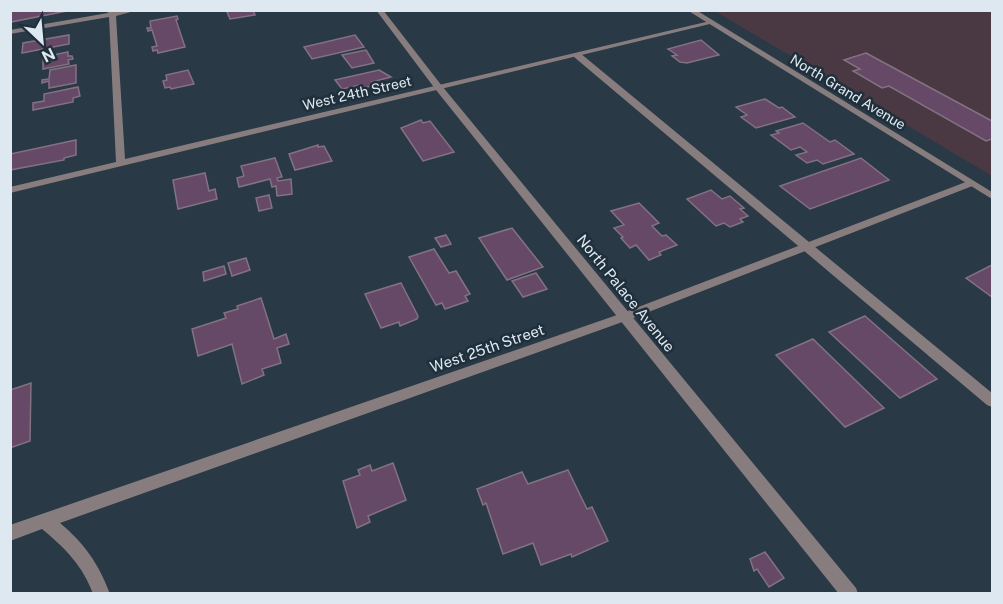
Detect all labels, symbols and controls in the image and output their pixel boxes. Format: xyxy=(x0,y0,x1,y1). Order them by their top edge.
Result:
north arrow xyxy=(12,12,72,72)
text: N xyxy=(39,44,58,66)
street label: North Grand Avenue xyxy=(787,51,909,133)
street label: West 24th Street xyxy=(301,73,413,113)
street label: North Palace Avenue xyxy=(574,231,678,355)
street label: West 25th Street xyxy=(428,320,546,375)

